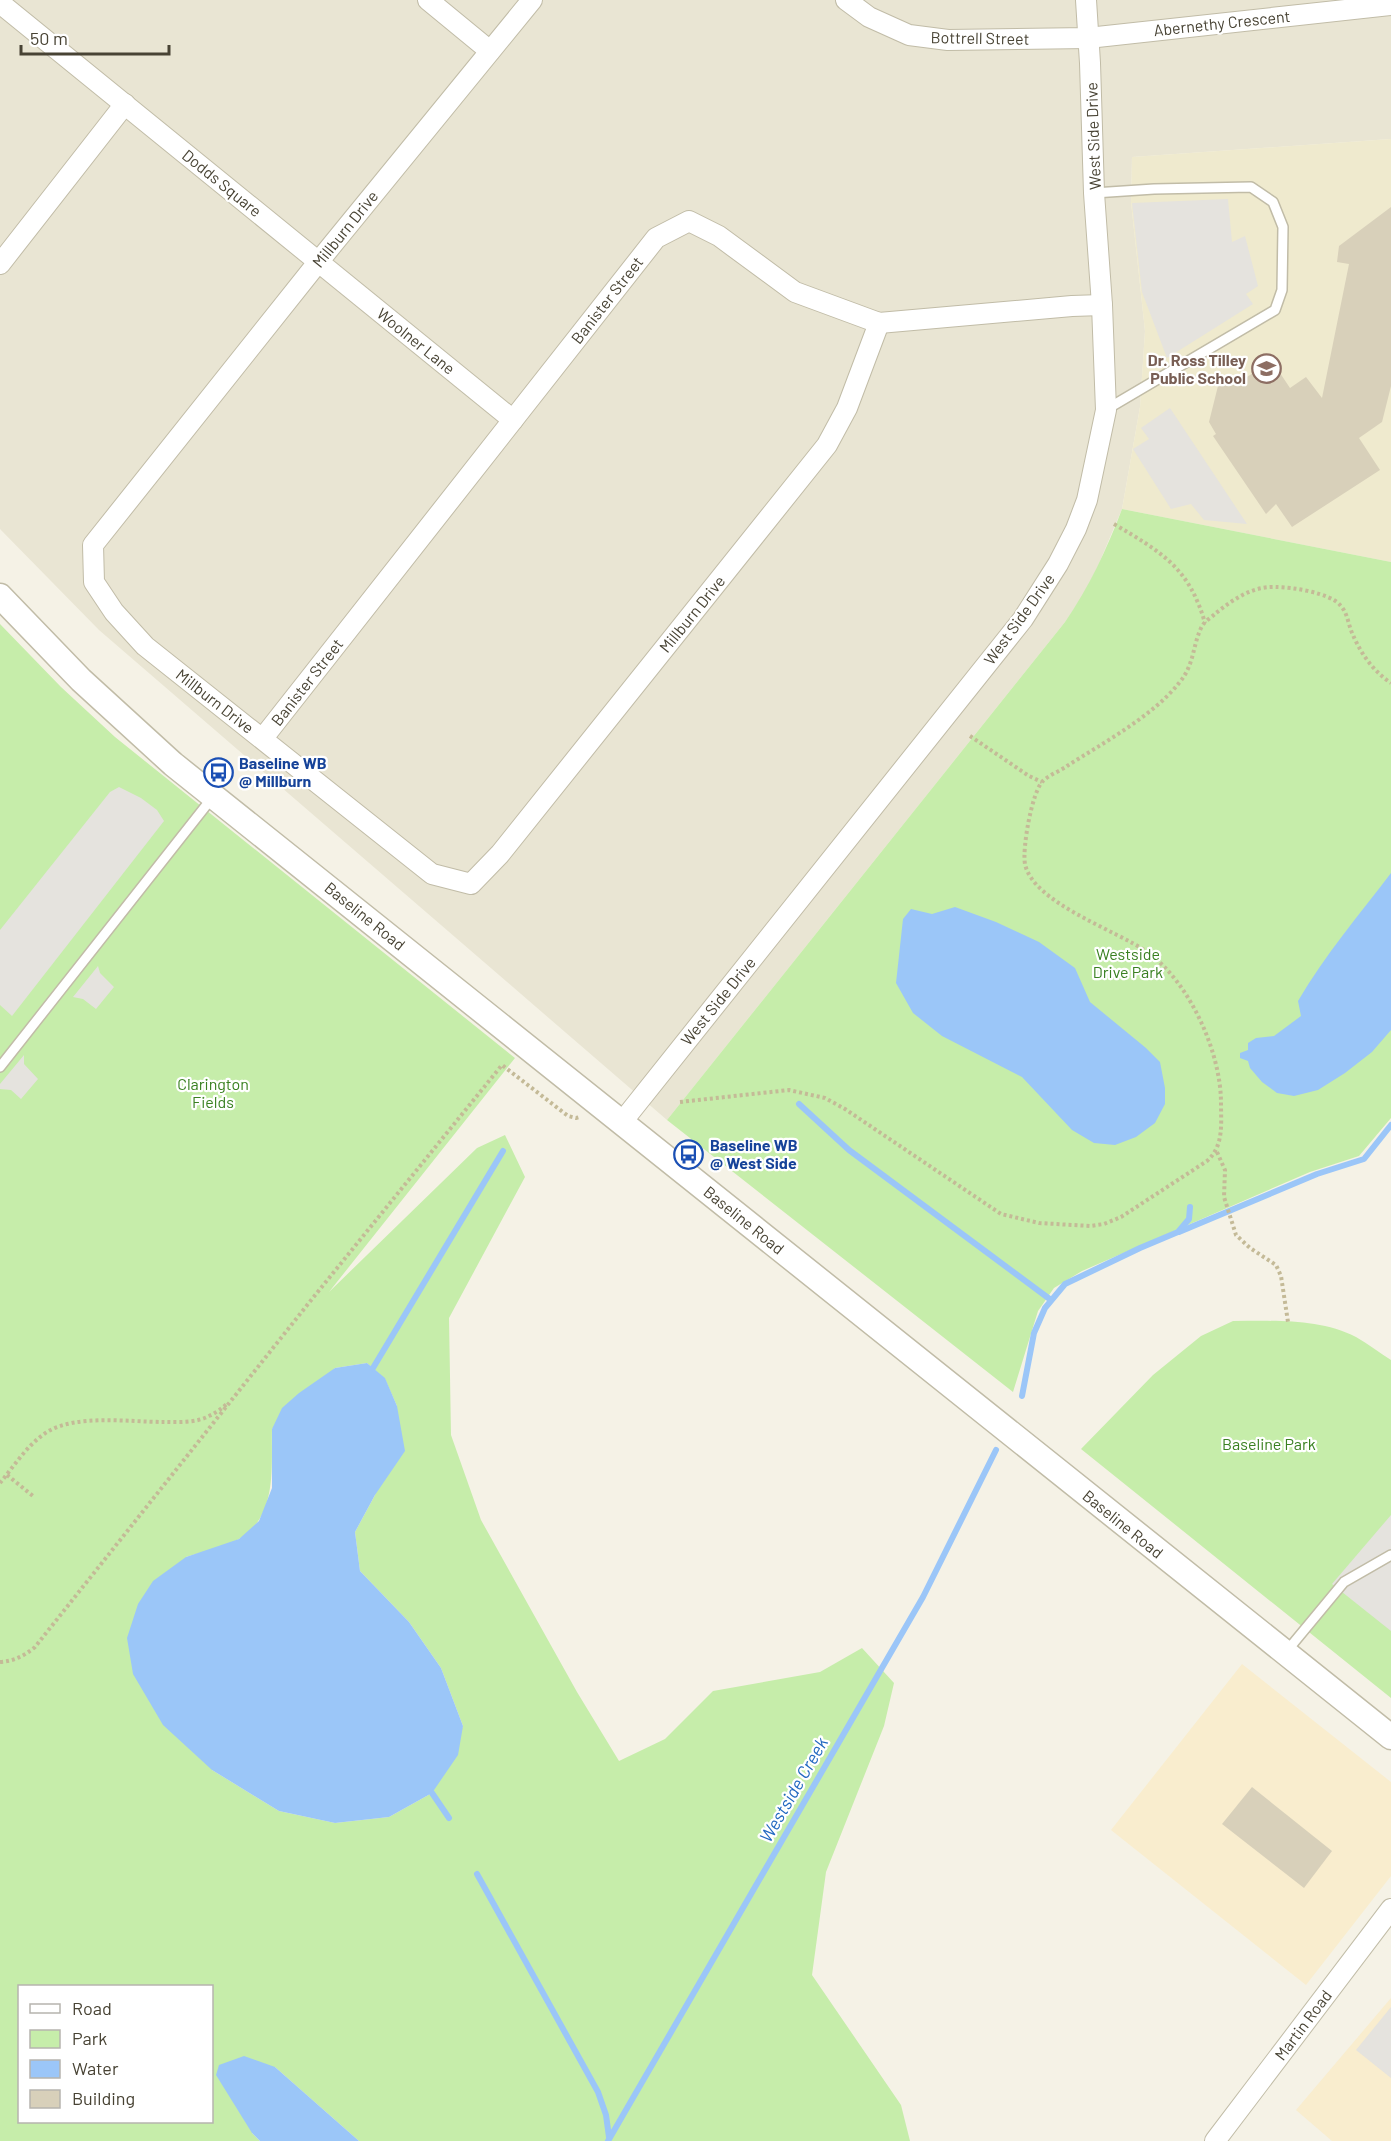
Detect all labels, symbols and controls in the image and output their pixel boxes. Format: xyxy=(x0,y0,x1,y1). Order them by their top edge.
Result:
street label: Abernethy Crescent xyxy=(1153,6,1291,39)
scale bar xyxy=(21,18,170,56)
text: 50 m xyxy=(30,27,68,49)
street label: Bottrell Street xyxy=(930,27,1030,48)
street label: West Side Drive xyxy=(1081,82,1104,190)
street label: Dodds Square xyxy=(179,145,266,220)
street label: Millburn Drive xyxy=(308,186,381,271)
street label: Banister Street xyxy=(567,252,647,347)
street label: Woolner Lane xyxy=(374,303,459,378)
place label: Dr. Ross Tilley Public School xyxy=(1148,350,1246,387)
school or university icon: Dr. Ross Tilley Public School xyxy=(1251,353,1283,385)
street label: West Side Drive xyxy=(979,569,1058,668)
street label: Millburn Drive xyxy=(655,571,728,656)
street label: Banister Street xyxy=(267,634,347,729)
street label: Millburn Drive xyxy=(173,664,258,737)
place label: Baseline WB @ Millburn xyxy=(239,753,327,790)
bus stop icon: Baseline WB @ Millburn xyxy=(202,756,234,788)
street label: Baseline Road xyxy=(321,877,409,954)
park label: Westside Drive Park xyxy=(1093,944,1163,981)
street label: West Side Drive xyxy=(676,953,759,1049)
park label: Clarington Fields xyxy=(177,1074,249,1111)
place label: Baseline WB @ West Side xyxy=(710,1135,798,1172)
bus stop icon: Baseline WB @ West Side xyxy=(673,1138,705,1170)
street label: Baseline Road xyxy=(700,1181,788,1258)
park label: Baseline Park xyxy=(1222,1434,1316,1453)
street label: Baseline Road xyxy=(1079,1485,1167,1562)
water label: Westside Creek xyxy=(754,1733,832,1846)
legend xyxy=(18,1985,213,2123)
street label: Martin Road xyxy=(1270,1986,1335,2063)
text: Road xyxy=(72,1997,112,2019)
text: Park xyxy=(72,2027,107,2049)
text: Water xyxy=(72,2057,119,2079)
text: Building xyxy=(72,2087,135,2109)

